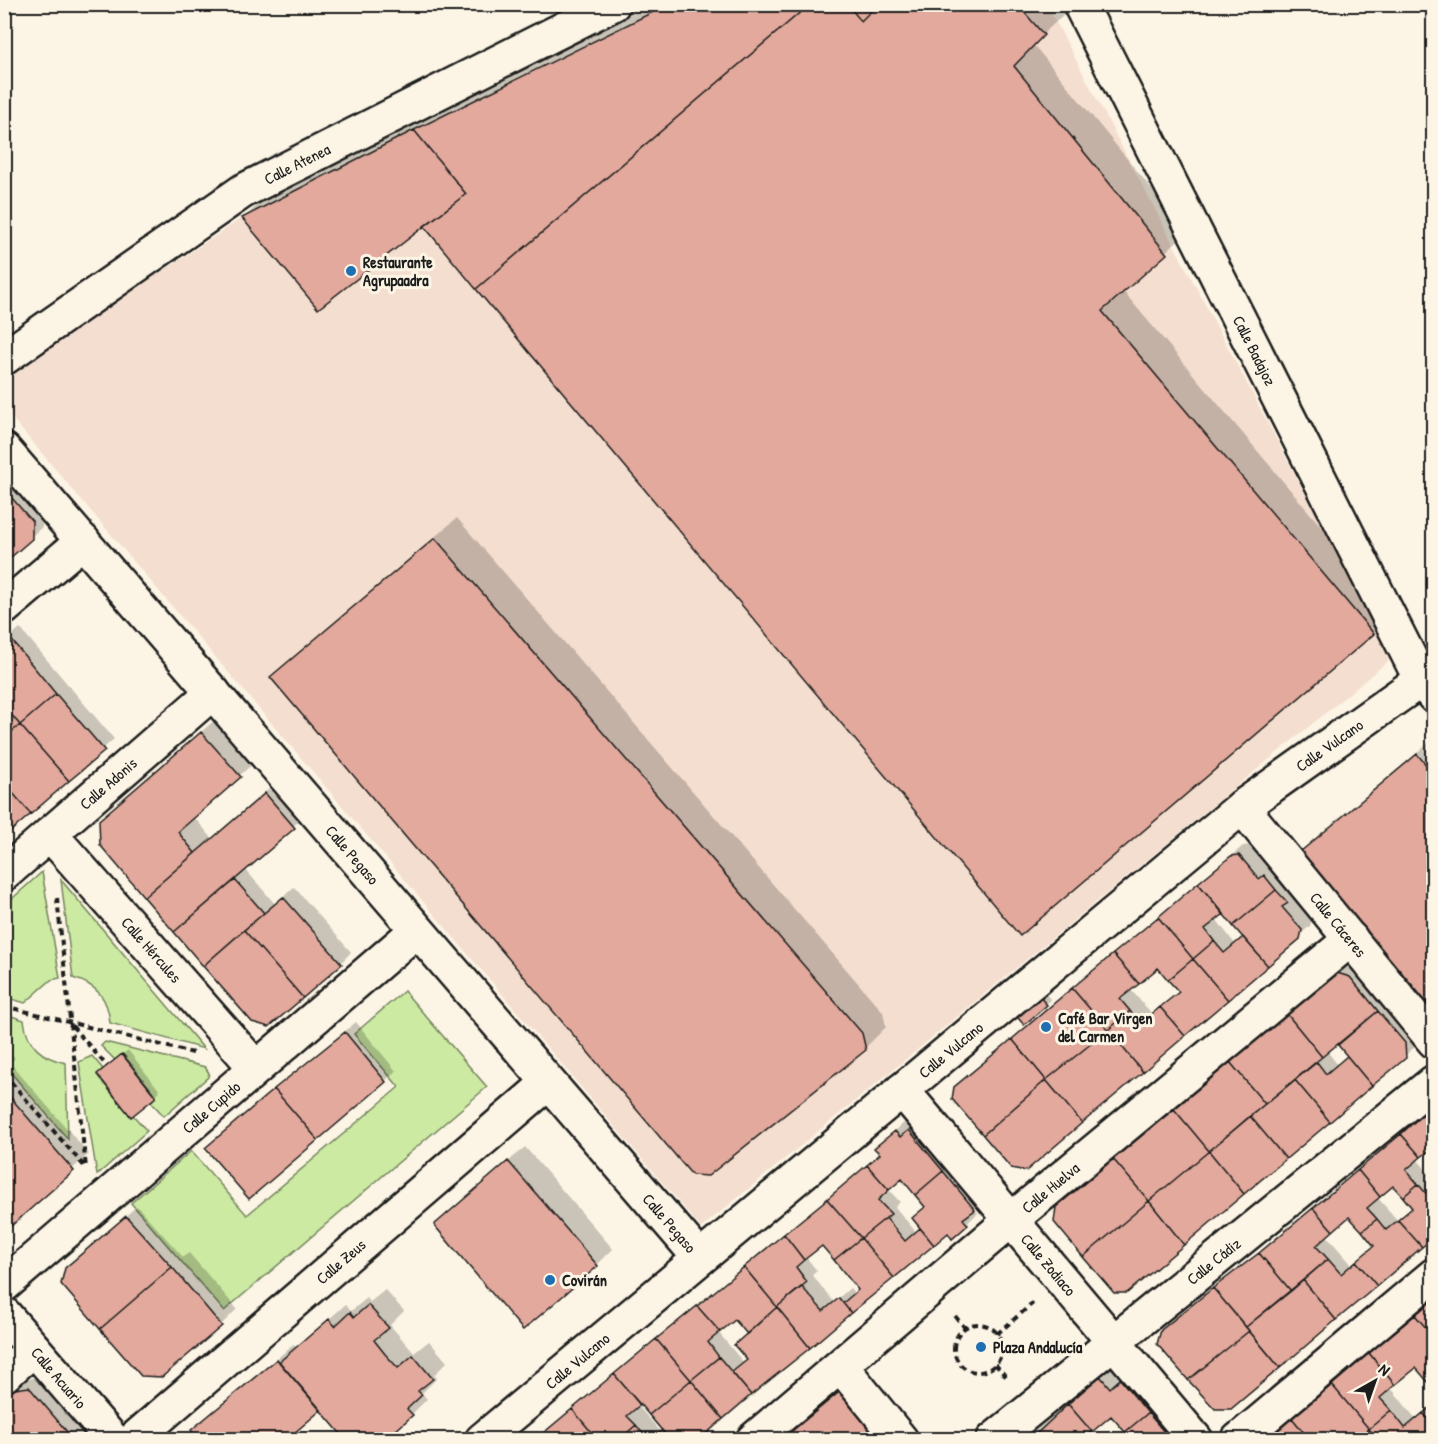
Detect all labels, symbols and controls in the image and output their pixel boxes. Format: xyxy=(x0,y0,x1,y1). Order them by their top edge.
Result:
street label: Calle Atenea xyxy=(260,138,334,190)
place label: Restaurante Agrupaadra xyxy=(363,251,433,292)
marker: Restaurante Agrupaadra xyxy=(344,264,358,278)
street label: Calle Badajoz xyxy=(1228,312,1282,389)
street label: Calle Vulcano xyxy=(1291,713,1368,777)
street label: Calle Adonis xyxy=(75,752,142,815)
street label: Calle Pegaso xyxy=(321,820,385,890)
street label: Calle Cáceres xyxy=(1305,887,1372,962)
street label: Calle Hércules xyxy=(117,912,187,987)
place label: Café Bar Virgen del Carmen xyxy=(1058,1007,1153,1047)
street label: Calle Vulcano xyxy=(914,1016,988,1083)
marker: Café Bar Virgen del Carmen xyxy=(1039,1020,1053,1034)
street label: Calle Cupido xyxy=(177,1075,245,1138)
street label: Calle Huelva xyxy=(1017,1157,1084,1218)
street label: Calle Pegaso xyxy=(638,1188,702,1258)
street label: Calle Zodiaco xyxy=(1016,1229,1082,1301)
street label: Calle Cádiz xyxy=(1182,1232,1245,1290)
street label: Calle Zeus xyxy=(311,1234,370,1289)
place label: Covirán xyxy=(562,1269,607,1291)
marker: Covirán xyxy=(543,1273,557,1287)
street label: Calle Vulcano xyxy=(540,1327,615,1394)
place label: Plaza Andalucía xyxy=(993,1336,1083,1358)
marker: Plaza Andalucía xyxy=(974,1340,988,1354)
street label: Calle Acuario xyxy=(26,1342,92,1413)
north arrow xyxy=(1345,1351,1405,1411)
text: N xyxy=(1374,1358,1395,1381)

